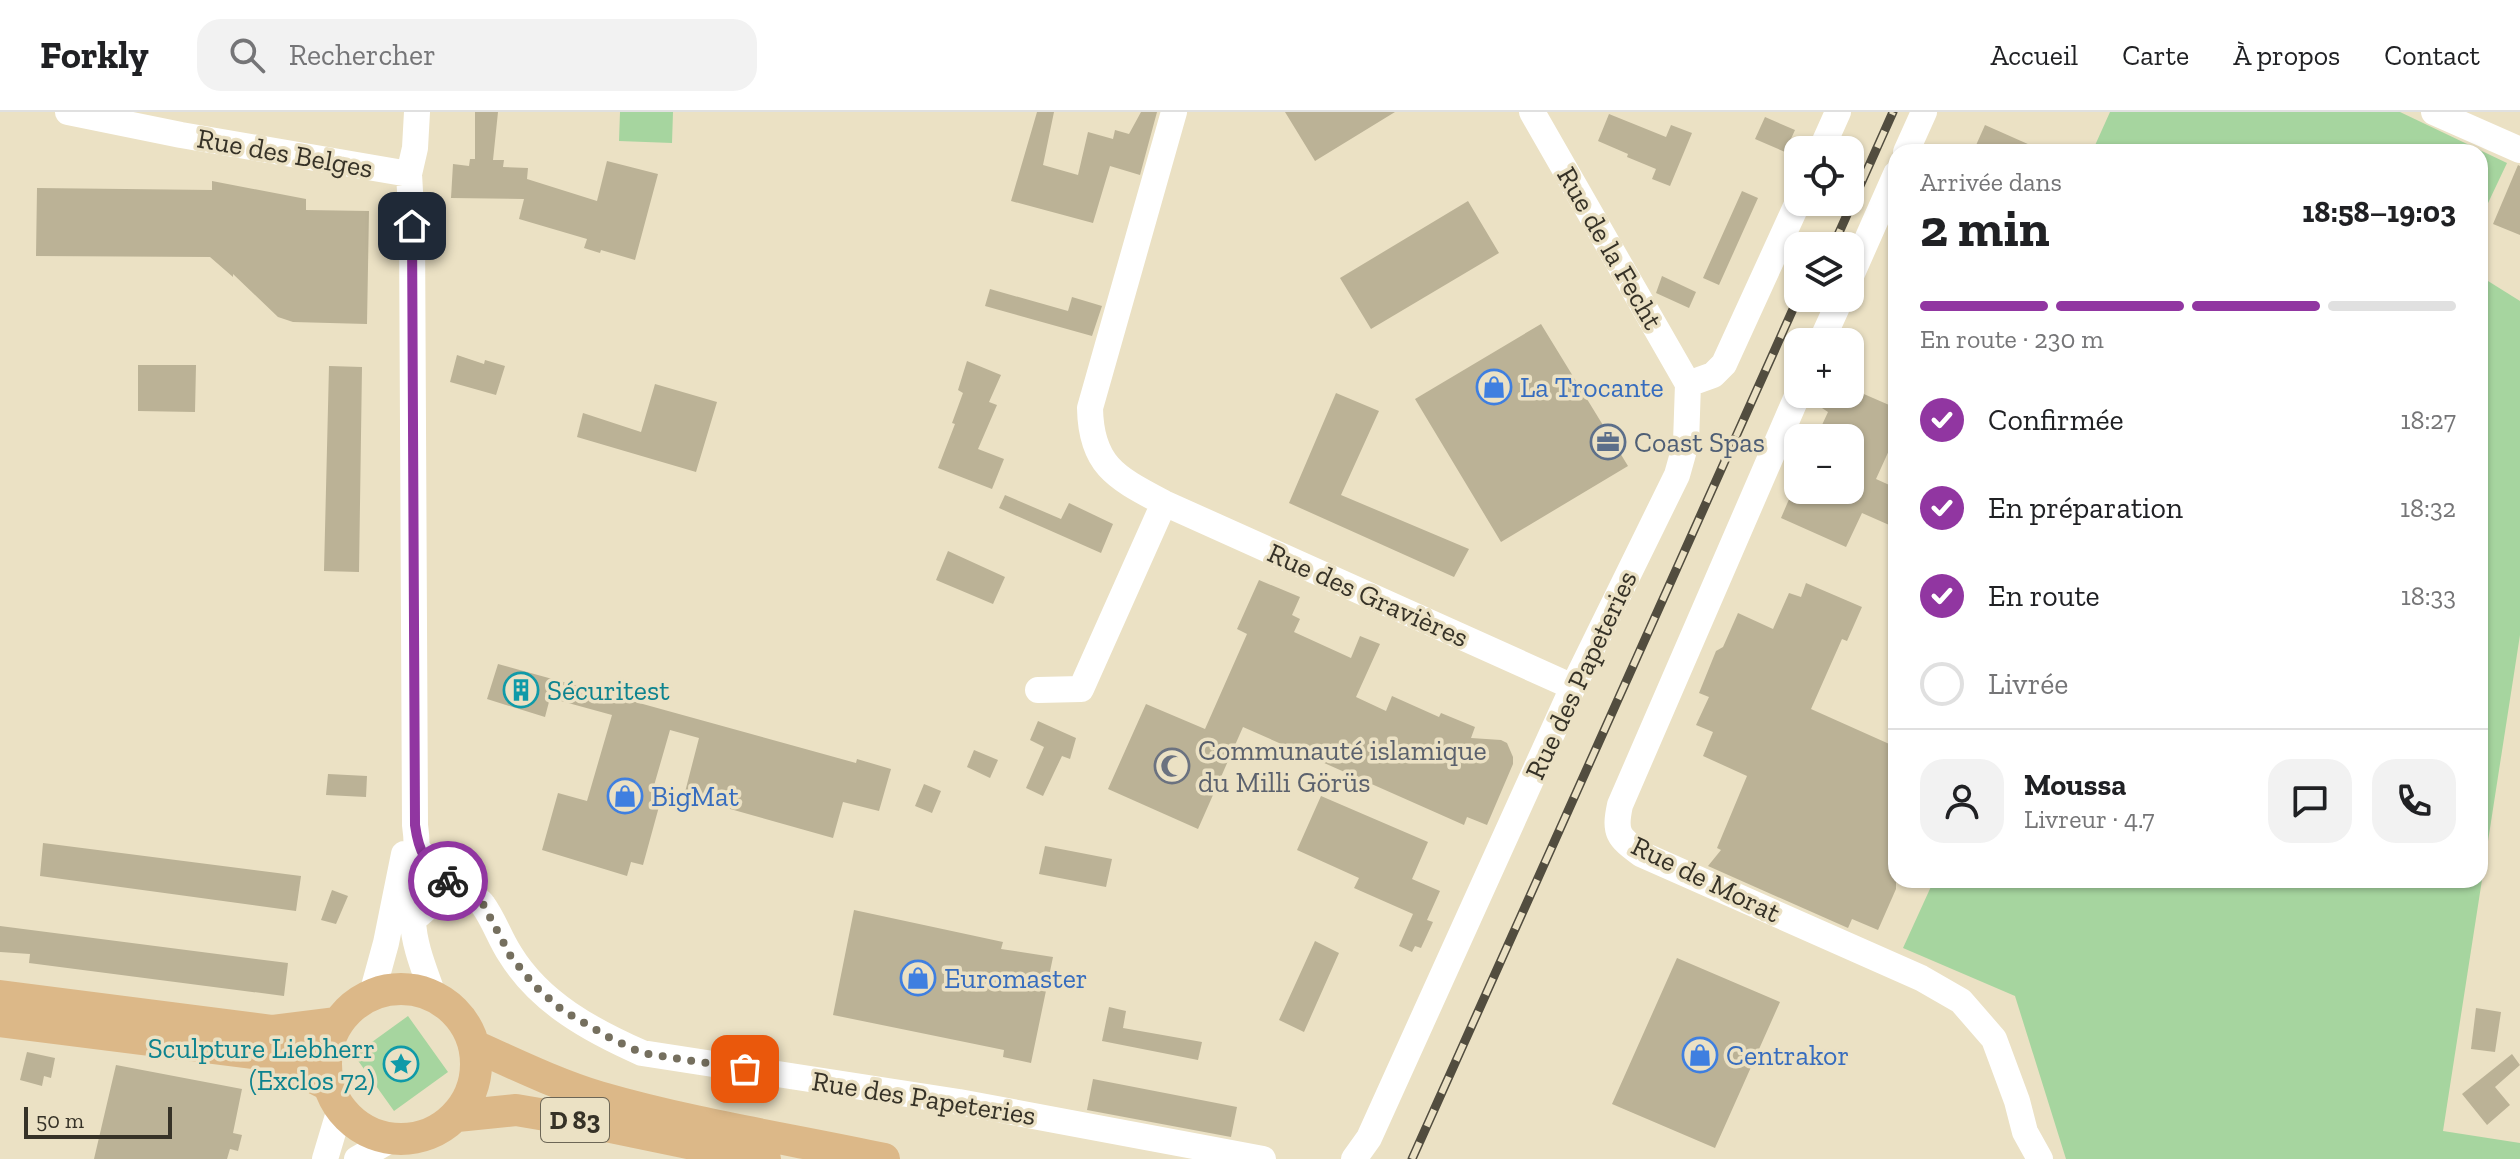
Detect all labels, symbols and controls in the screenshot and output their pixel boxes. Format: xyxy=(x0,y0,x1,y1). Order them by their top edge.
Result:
search box xyxy=(197,19,757,91)
text: Forkly xyxy=(40,32,149,78)
icon: search xyxy=(225,33,269,77)
text: Rechercher xyxy=(289,37,436,73)
text: Accueil xyxy=(1990,39,2078,72)
text: Carte xyxy=(2122,39,2189,72)
text: À propos xyxy=(2233,39,2340,72)
text: Contact xyxy=(2384,39,2480,72)
street label: Rue des Belges xyxy=(195,121,375,185)
map controls xyxy=(1784,136,1864,504)
button: locate xyxy=(1784,136,1864,216)
street label: Rue de la Fecht xyxy=(1550,161,1670,336)
text: Arrivée dans xyxy=(1920,166,2062,198)
pin xyxy=(378,192,446,260)
text: 18:58–19:03 xyxy=(2302,194,2456,230)
text: 2 min xyxy=(1920,197,2050,259)
icon: home xyxy=(390,204,434,248)
button: layers xyxy=(1784,232,1864,312)
text: En route · 230 m xyxy=(1920,323,2104,355)
button: + xyxy=(1784,328,1864,408)
shop icon: La Trocante xyxy=(1475,368,1513,406)
place label: La Trocante xyxy=(1520,371,1664,404)
icon: check xyxy=(1920,398,1964,442)
text: Confirmée xyxy=(1988,402,2124,438)
text: 18:27 xyxy=(2401,404,2456,436)
office icon: Coast Spas xyxy=(1589,423,1627,461)
button: − xyxy=(1784,424,1864,504)
place label: Coast Spas xyxy=(1634,426,1765,459)
icon: check xyxy=(1920,486,1964,530)
text: En préparation xyxy=(1988,490,2183,526)
text: 18:32 xyxy=(2400,492,2456,524)
street label: Rue des Gravières xyxy=(1263,536,1473,654)
street label: Rue des Papeteries xyxy=(1518,566,1644,784)
icon: check xyxy=(1920,574,1964,618)
text: En route xyxy=(1988,578,2100,614)
text: 18:33 xyxy=(2401,580,2456,612)
text: Livrée xyxy=(1988,666,2068,702)
building icon: Sécuritest xyxy=(502,671,540,709)
place label: Sécuritest xyxy=(547,674,670,707)
place label: Communauté islamique du Milli Görüs xyxy=(1198,734,1487,799)
mosque icon: Communauté islamique du Milli Görüs xyxy=(1153,747,1191,785)
button: person xyxy=(1920,759,2004,843)
button: chat xyxy=(2268,759,2352,843)
button: phone xyxy=(2372,759,2456,843)
text: Moussa xyxy=(2024,767,2126,803)
shop icon: BigMat xyxy=(606,777,644,815)
place label: BigMat xyxy=(651,780,740,813)
text: Livreur · 4.7 xyxy=(2024,803,2155,835)
street label: Rue de Morat xyxy=(1626,829,1786,929)
courier xyxy=(408,841,488,921)
icon: bike xyxy=(426,859,470,903)
shop icon: Euromaster xyxy=(899,959,937,997)
place label: Euromaster xyxy=(944,962,1088,995)
place label: Sculpture Liebherr (Exclos 72) xyxy=(148,1032,375,1097)
pin xyxy=(711,1035,779,1103)
shop icon: Centrakor xyxy=(1681,1036,1719,1074)
place label: Centrakor xyxy=(1726,1039,1849,1072)
place icon: Sculpture Liebherr (Exclos 72) xyxy=(382,1045,420,1083)
icon: bag xyxy=(723,1047,767,1091)
street label: Rue des Papeteries xyxy=(810,1064,1038,1132)
road number: D 83 xyxy=(541,1098,609,1142)
scale bar xyxy=(24,1103,172,1139)
text: 50 m xyxy=(36,1107,84,1134)

